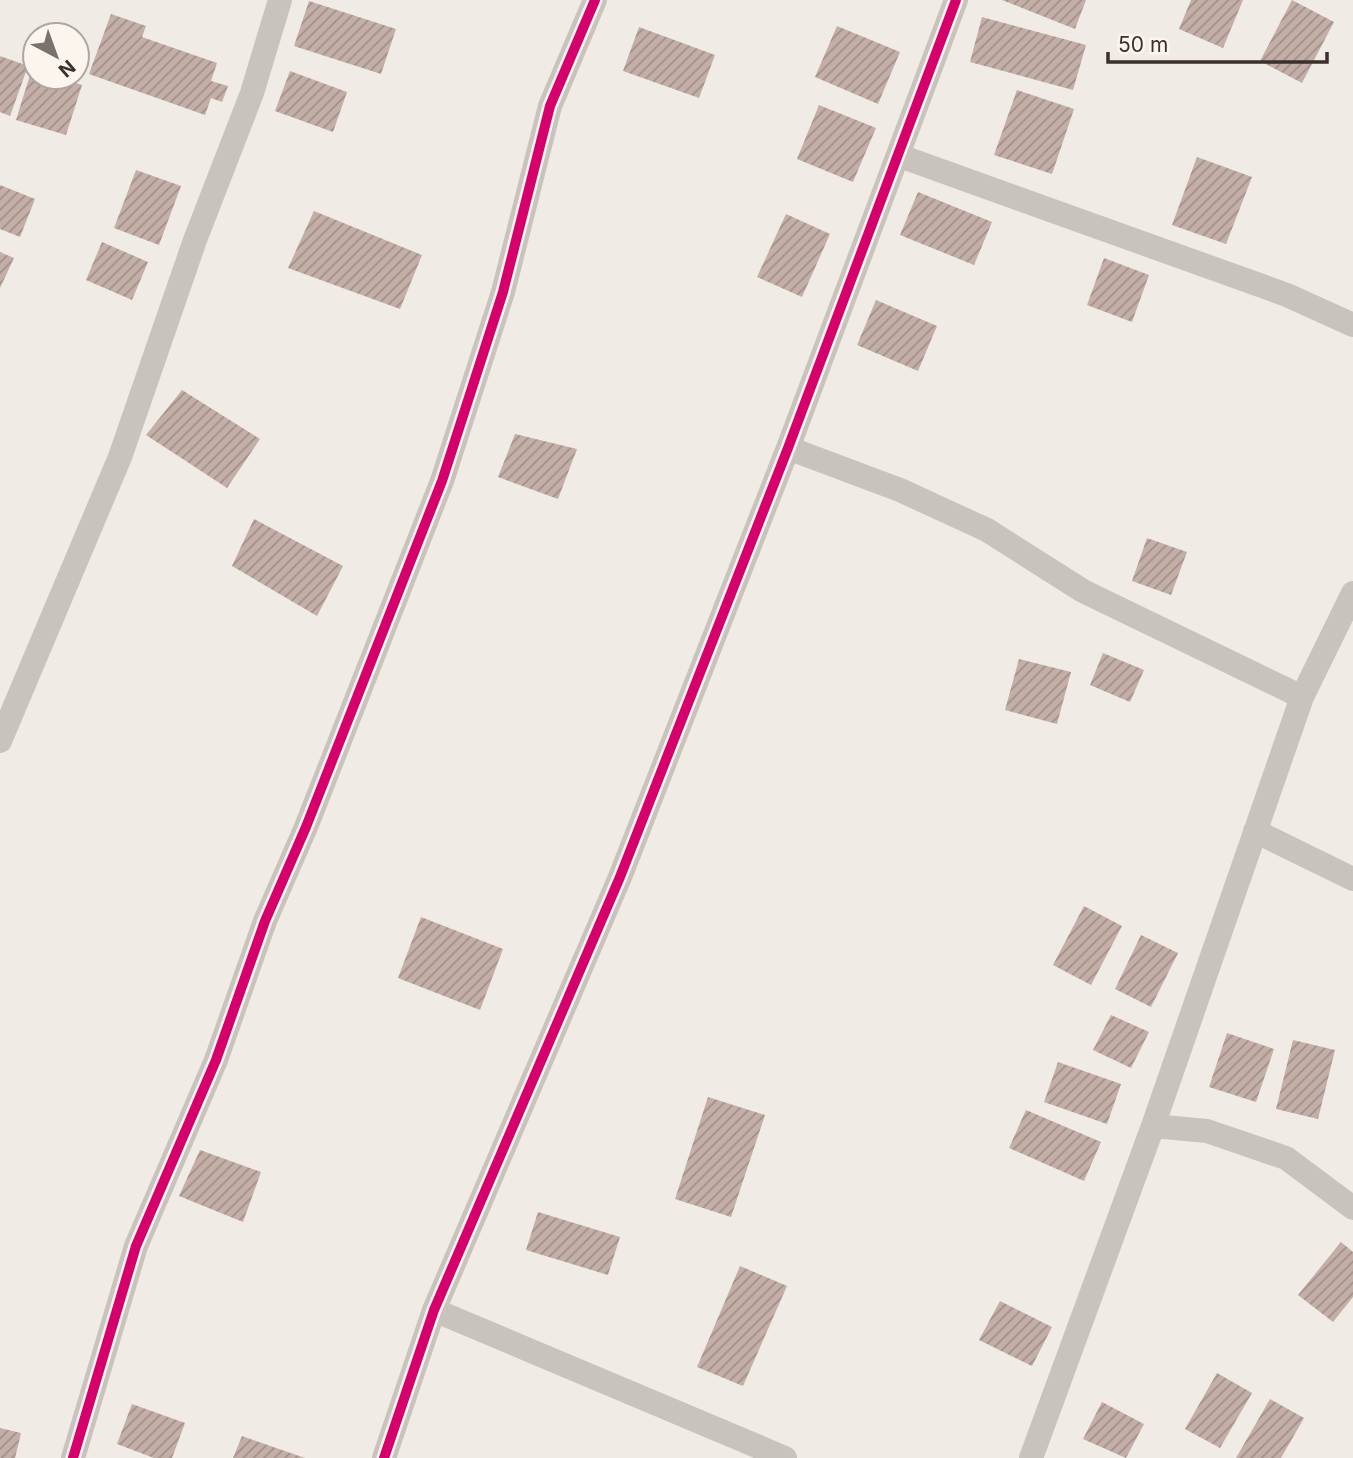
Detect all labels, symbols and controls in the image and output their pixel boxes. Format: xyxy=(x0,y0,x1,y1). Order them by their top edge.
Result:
north arrow xyxy=(21,21,91,91)
scale bar xyxy=(1108,21,1327,65)
text: 50 m xyxy=(1118,32,1168,57)
text: N xyxy=(54,55,80,82)

